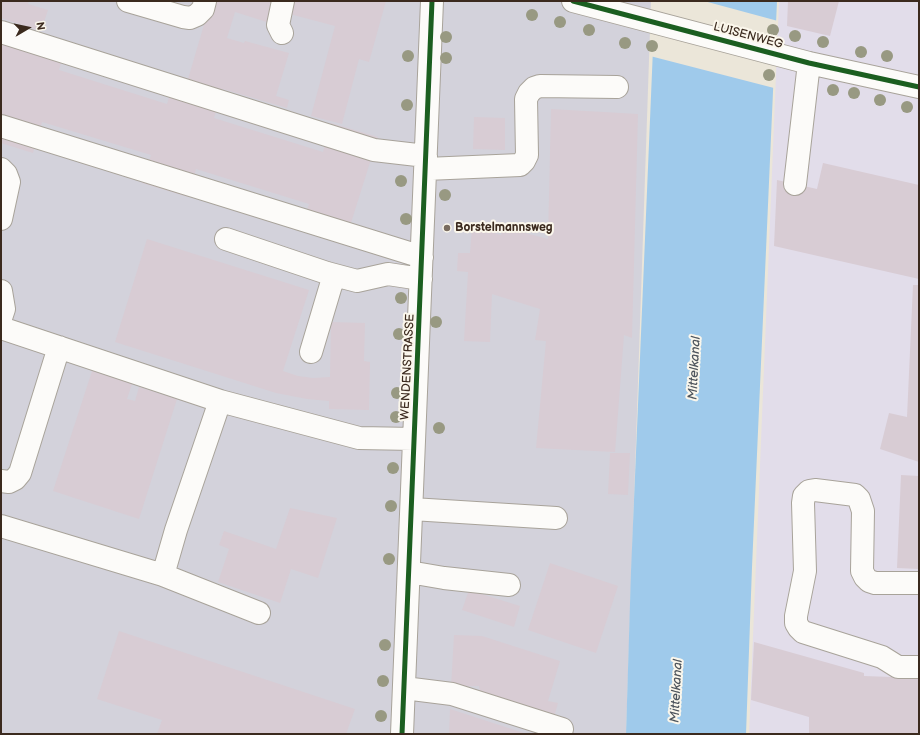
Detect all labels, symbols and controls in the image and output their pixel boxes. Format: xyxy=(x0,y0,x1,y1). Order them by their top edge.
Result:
north arrow xyxy=(8,8,48,48)
street label: LUISENWEG xyxy=(712,20,784,52)
text: N xyxy=(33,21,47,31)
place label: Borstelmannsweg xyxy=(455,221,553,235)
marker: Borstelmannsweg xyxy=(442,223,452,233)
street label: WENDENSTRASSE xyxy=(398,314,418,420)
water label: Mittelkanal xyxy=(686,336,704,400)
water label: Mittelkanal xyxy=(668,659,686,723)

